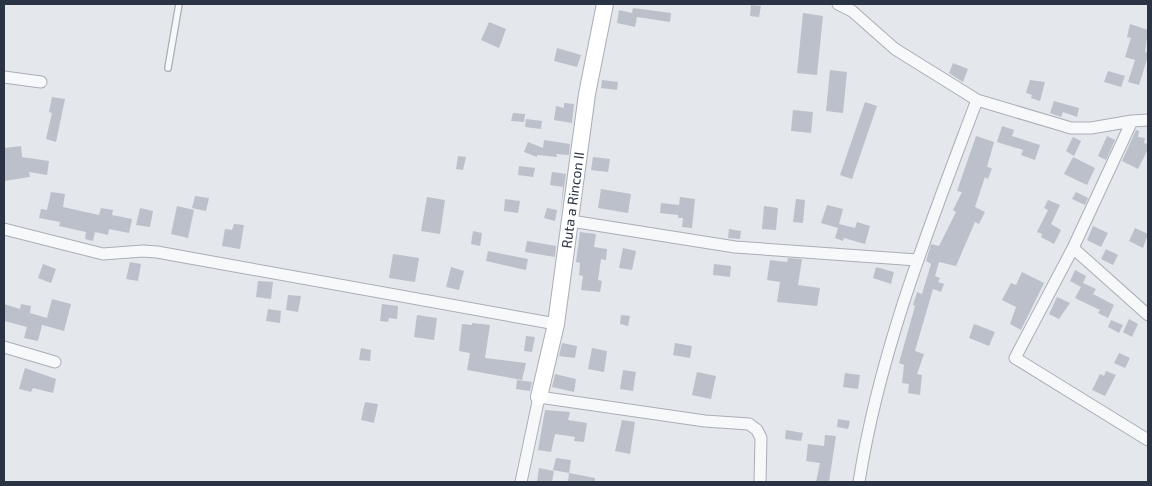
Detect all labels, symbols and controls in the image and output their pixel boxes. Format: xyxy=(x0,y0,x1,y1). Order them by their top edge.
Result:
street label: Ruta a Rincon II xyxy=(557,151,587,249)

